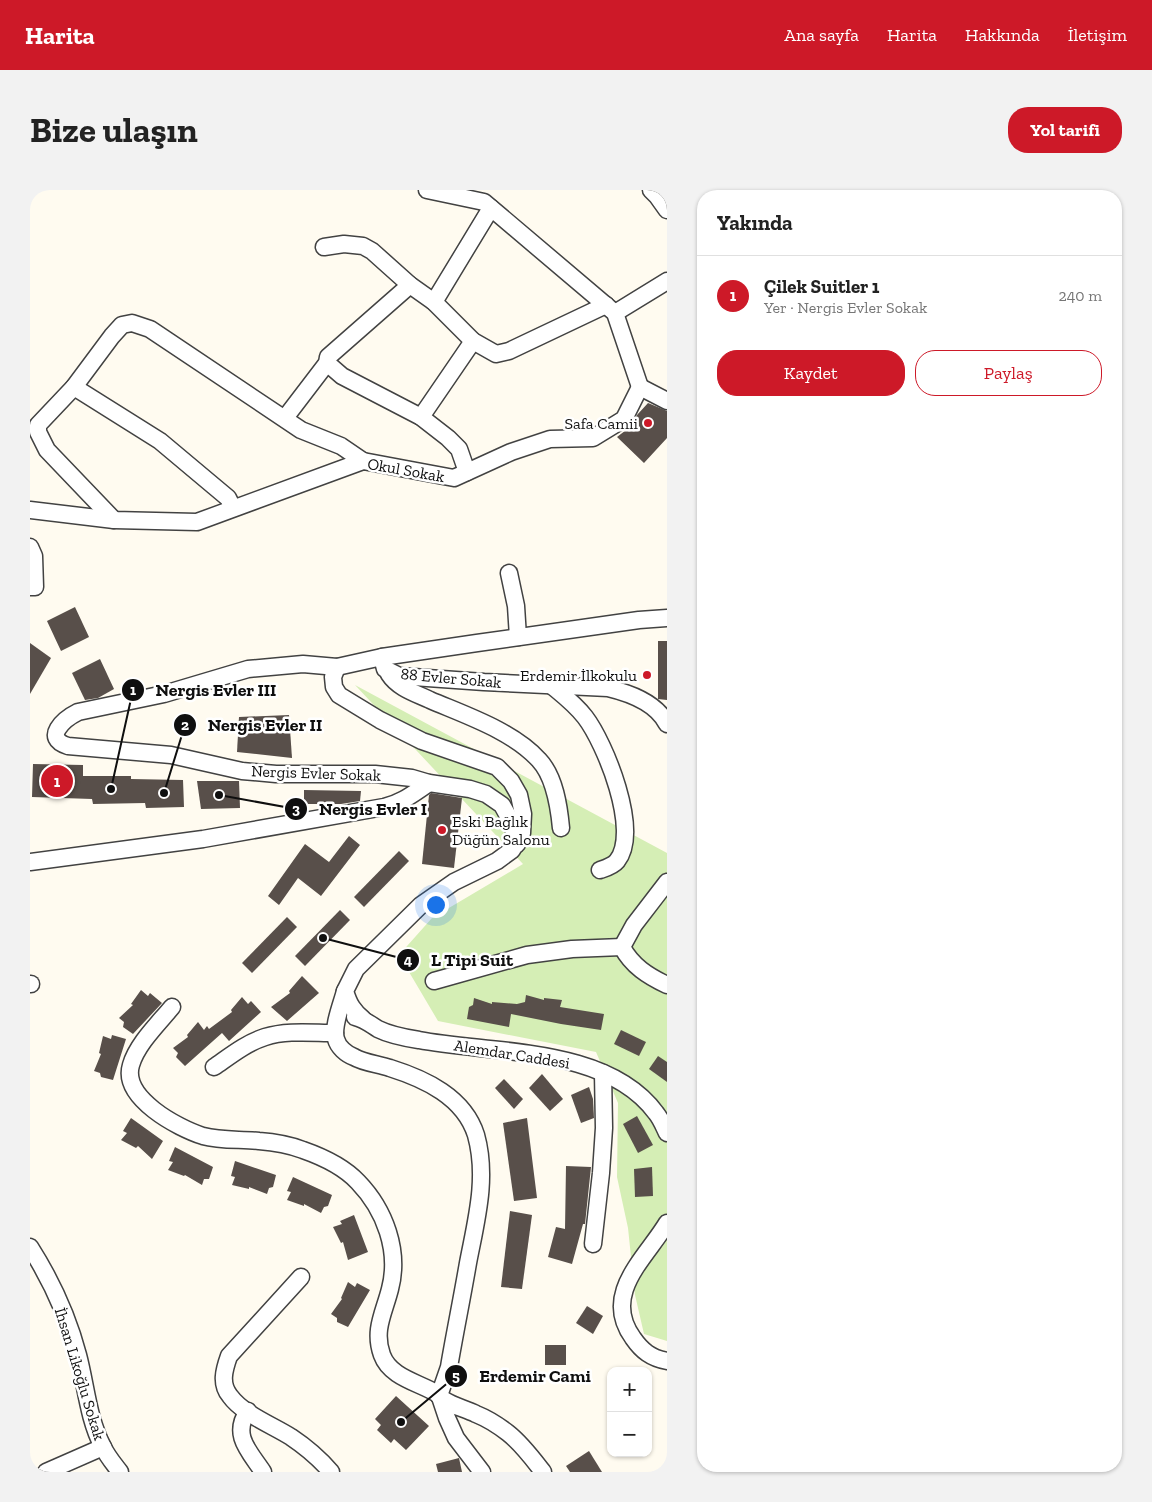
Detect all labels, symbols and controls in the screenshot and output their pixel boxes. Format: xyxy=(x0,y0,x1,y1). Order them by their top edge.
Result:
text: Harita xyxy=(25,21,95,50)
text: Ana sayfa xyxy=(784,24,859,46)
text: Harita xyxy=(887,24,937,46)
text: Hakkında xyxy=(965,24,1040,46)
text: İletişim xyxy=(1068,24,1127,46)
button: Yol tarifi xyxy=(1008,107,1122,153)
text: Bize ulaşın xyxy=(30,109,198,151)
text: Yakında xyxy=(717,210,793,235)
text: Çilek Suitler 1 xyxy=(764,275,879,298)
text: 1 xyxy=(730,286,736,305)
text: 240 m xyxy=(1058,286,1102,305)
text: Yer · Nergis Evler Sokak xyxy=(764,298,927,317)
button: Kaydet xyxy=(717,350,905,396)
button: Paylaş xyxy=(915,350,1102,396)
place label: Safa Camii xyxy=(564,414,639,433)
marker: Safa Camii xyxy=(642,417,654,429)
street label: Okul Sokak xyxy=(366,454,447,486)
street label: 88 Evler Sokak xyxy=(400,664,503,692)
place label: Erdemir İlkokulu xyxy=(520,666,637,685)
marker: Erdemir İlkokulu xyxy=(641,669,653,681)
callout: Nergis Evler III xyxy=(121,673,287,706)
text: Nergis Evler III xyxy=(156,679,276,701)
text: 1 xyxy=(130,681,136,699)
callout: Nergis Evler II xyxy=(172,708,332,741)
text: Nergis Evler II xyxy=(208,714,322,736)
text: 2 xyxy=(181,716,189,734)
street label: Nergis Evler Sokak xyxy=(251,761,382,785)
pin: 1 xyxy=(41,762,73,800)
callout: Nergis Evler I xyxy=(284,793,437,826)
text: Nergis Evler I xyxy=(319,798,427,820)
text: 3 xyxy=(292,800,300,818)
place label: Eski Bağlık Düğün Salonu xyxy=(452,812,550,849)
marker: Eski Bağlık Düğün Salonu xyxy=(436,824,448,836)
your location xyxy=(423,892,449,918)
callout: L Tipi Suit xyxy=(396,943,523,976)
text: L Tipi Suit xyxy=(431,949,514,971)
text: 4 xyxy=(404,951,413,969)
street label: Alemdar Caddesi xyxy=(453,1035,572,1073)
street label: İhsan Likoğlu Sokak xyxy=(51,1305,109,1443)
callout: Erdemir Cami xyxy=(444,1360,601,1393)
text: Erdemir Cami xyxy=(479,1365,591,1387)
text: 5 xyxy=(452,1367,460,1385)
map controls xyxy=(607,1367,652,1457)
button: + xyxy=(607,1367,652,1412)
button: − xyxy=(607,1412,652,1457)

